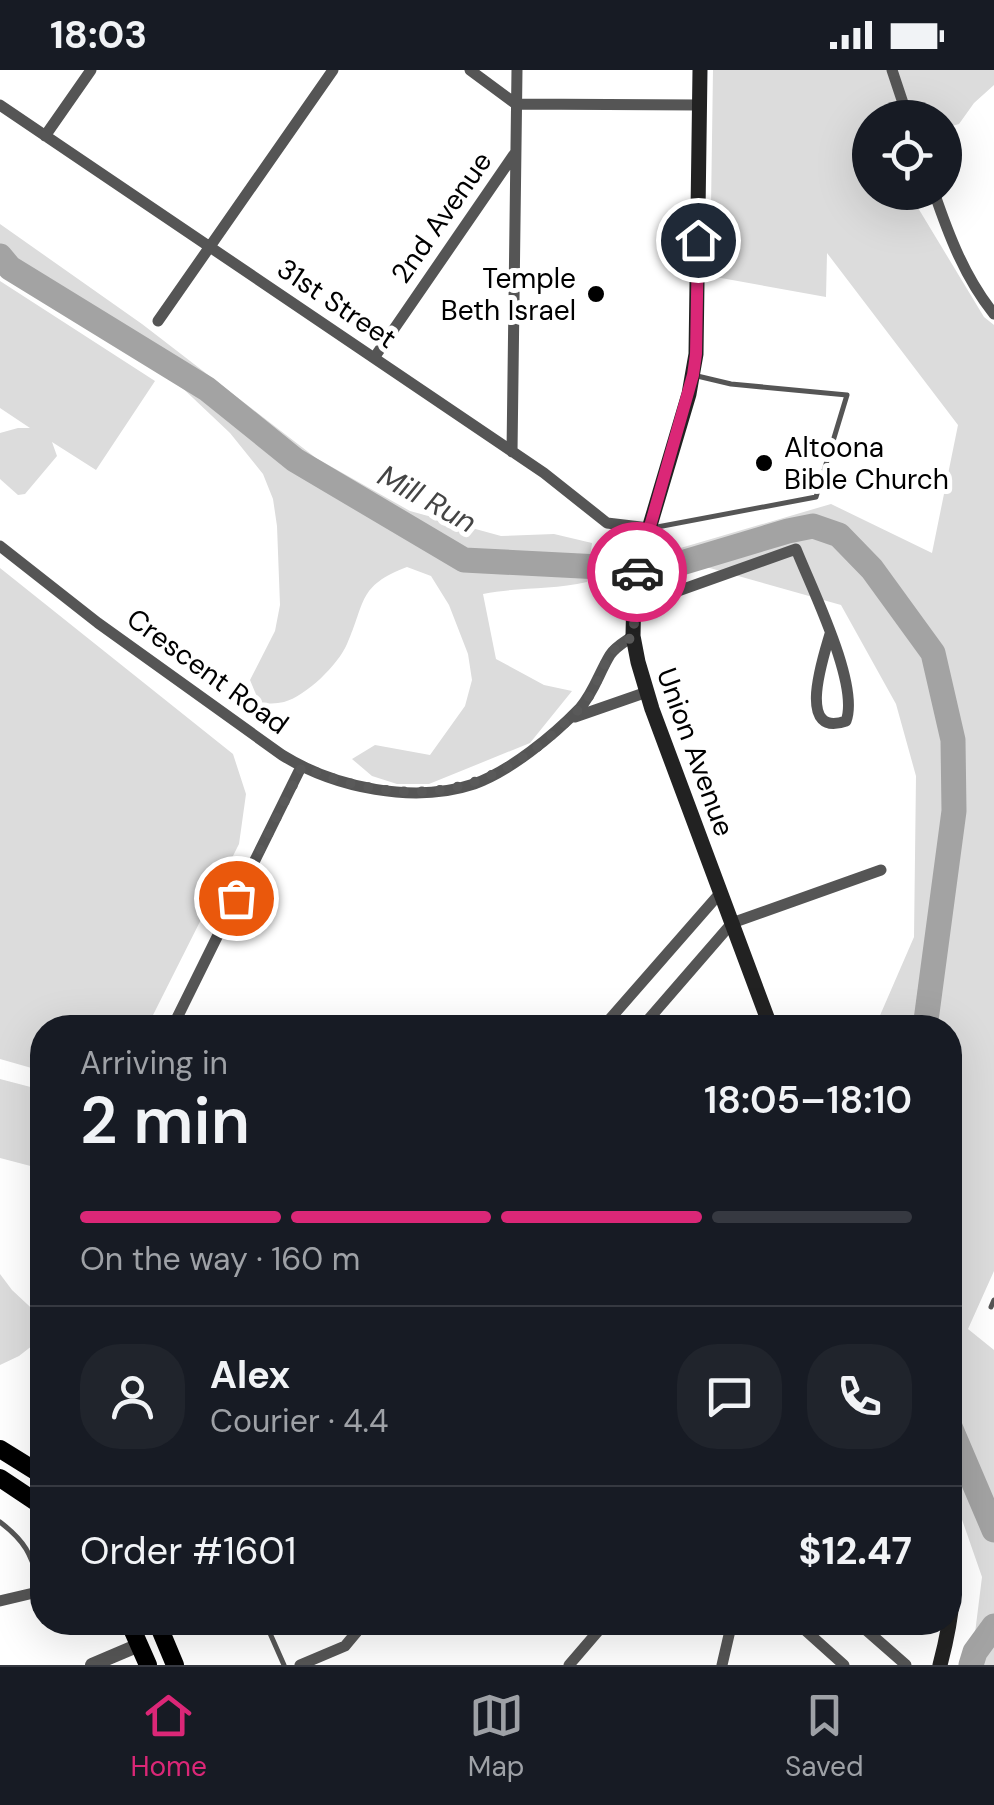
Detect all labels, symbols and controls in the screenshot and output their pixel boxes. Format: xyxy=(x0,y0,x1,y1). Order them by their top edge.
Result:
text: 18:03 xyxy=(50,10,147,60)
map controls xyxy=(852,100,962,210)
button: locate xyxy=(852,100,962,210)
street label: 2nd Avenue xyxy=(383,144,500,290)
pin xyxy=(656,198,741,283)
icon: home xyxy=(671,213,726,268)
street label: 31st Street xyxy=(270,250,403,357)
place label: Temple Beth Israel xyxy=(441,260,576,329)
marker: Temple Beth Israel xyxy=(585,283,607,305)
place label: Altoona Bible Church xyxy=(784,429,949,498)
marker: Altoona Bible Church xyxy=(753,452,775,474)
water label: Mill Run xyxy=(371,456,483,541)
courier xyxy=(587,522,687,622)
icon: car xyxy=(610,545,665,600)
street label: Crescent Road xyxy=(119,600,296,743)
street label: Union Avenue xyxy=(648,663,743,841)
pin xyxy=(194,856,279,941)
icon: bag xyxy=(209,871,264,926)
text: Arriving in xyxy=(80,1042,228,1084)
text: 18:05–18:10 xyxy=(704,1075,912,1125)
text: 2 min xyxy=(80,1079,250,1163)
text: On the way · 160 m xyxy=(80,1238,360,1280)
button: person xyxy=(80,1344,185,1449)
button: chat xyxy=(677,1344,782,1449)
button: phone xyxy=(807,1344,912,1449)
text: Alex xyxy=(210,1350,290,1400)
text: Courier · 4.4 xyxy=(210,1400,388,1442)
text: Order #1601 xyxy=(80,1526,296,1576)
text: $12.47 xyxy=(799,1526,912,1576)
tab: Home xyxy=(130,1688,207,1785)
tab: Map xyxy=(468,1688,524,1785)
tab: Saved xyxy=(785,1688,864,1785)

